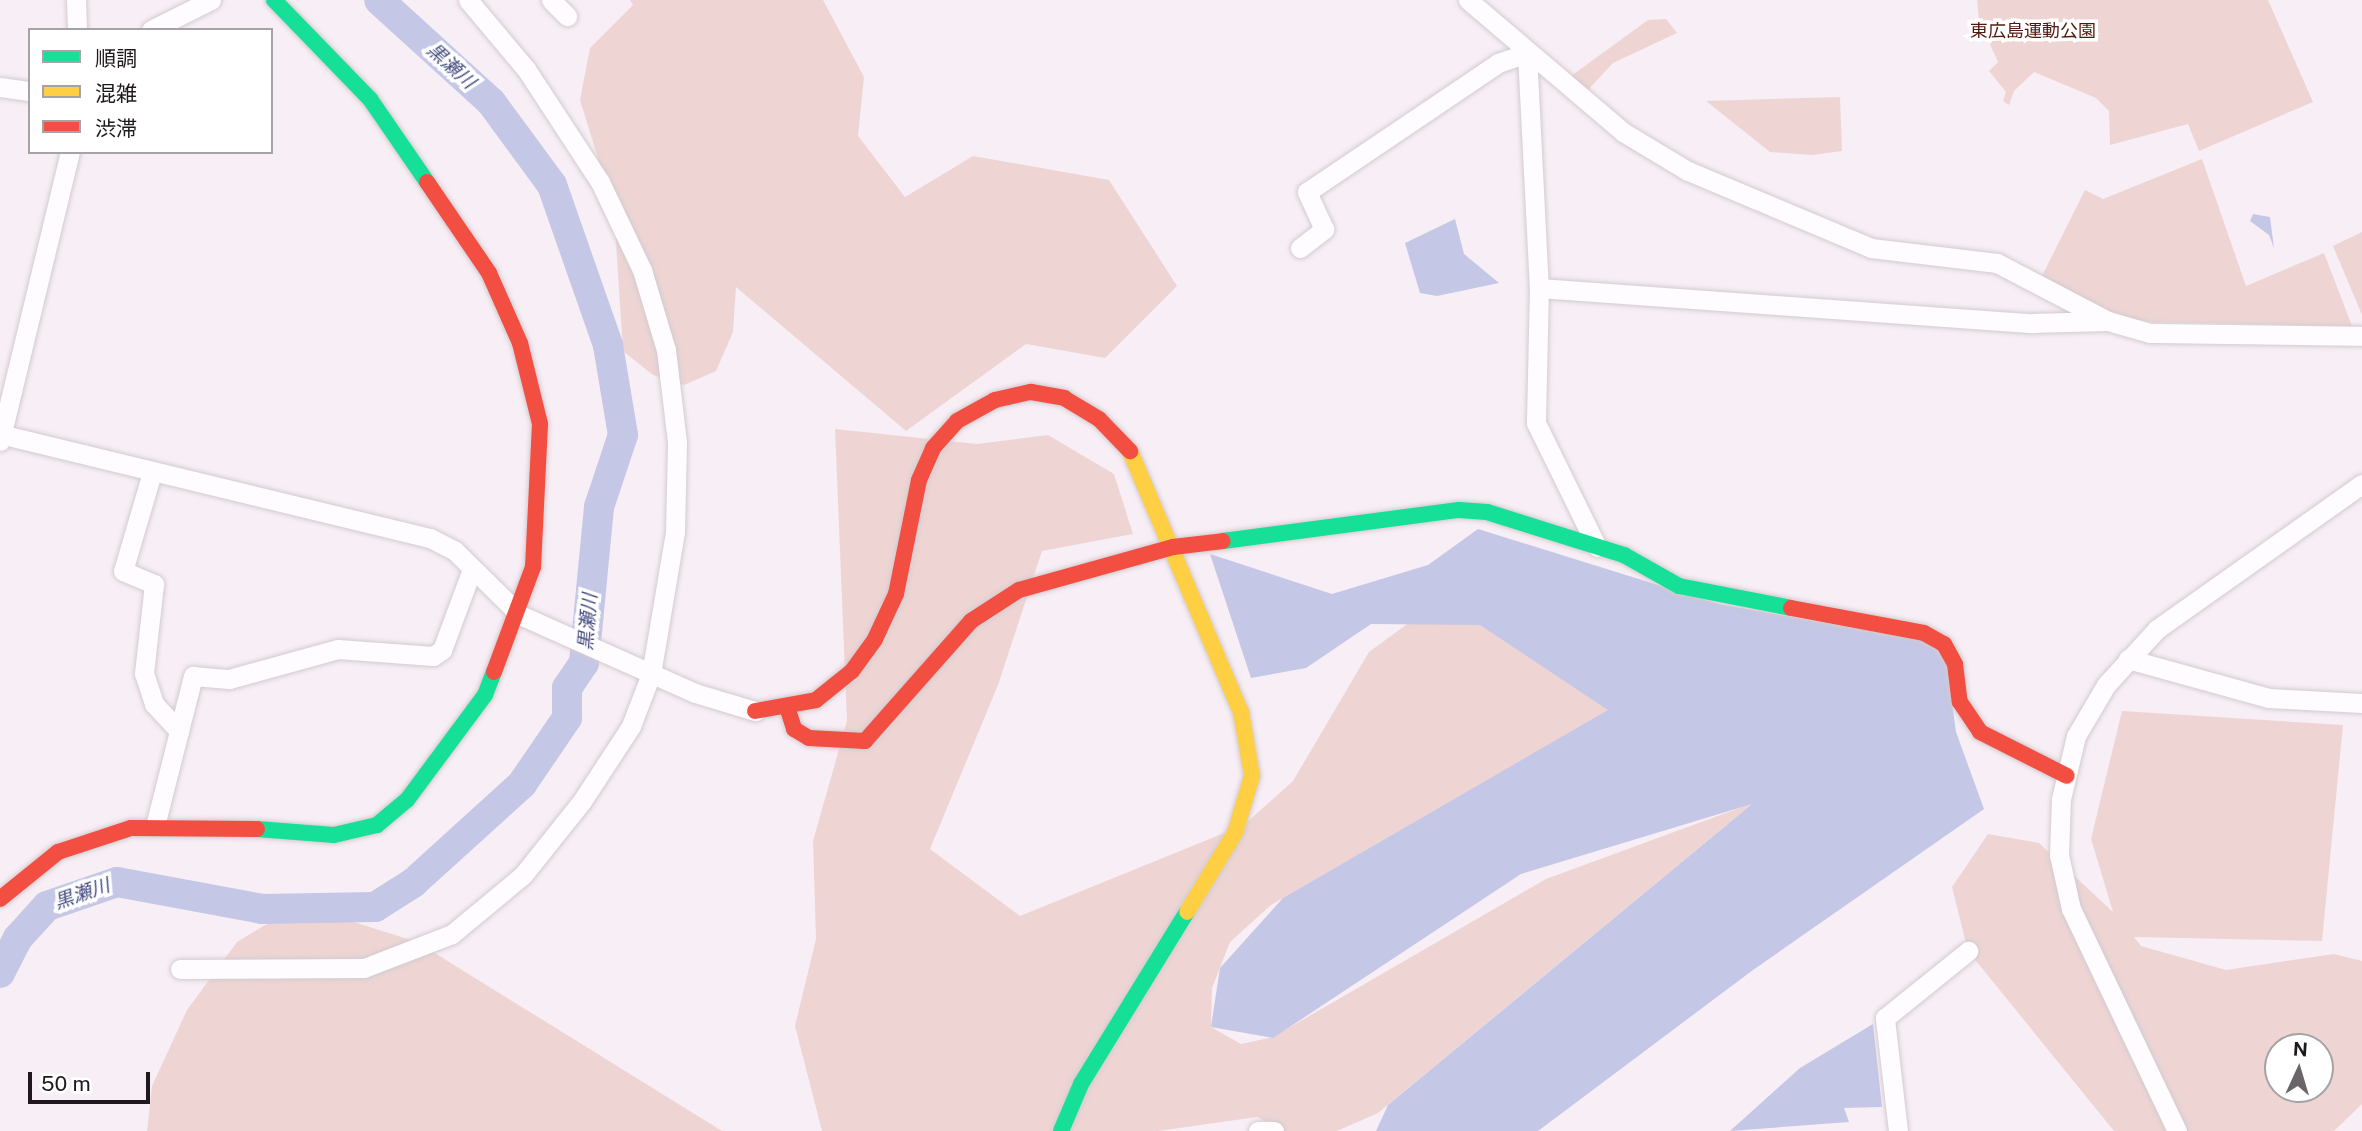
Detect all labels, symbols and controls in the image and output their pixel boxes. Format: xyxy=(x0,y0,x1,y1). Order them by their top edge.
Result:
park label: 東広島運動公園 xyxy=(1970,20,2096,42)
legend xyxy=(28,28,273,154)
water label: 黒瀬川 xyxy=(422,38,480,94)
text: 順調 xyxy=(95,46,137,71)
text: 混雑 xyxy=(95,81,137,106)
text: 渋滞 xyxy=(95,116,137,141)
water label: 黒瀬川 xyxy=(574,593,602,651)
water label: 黒瀬川 xyxy=(51,874,113,914)
north arrow xyxy=(2264,1033,2334,1103)
text: N xyxy=(2292,1038,2308,1061)
scale bar xyxy=(32,1058,154,1102)
text: 50 m xyxy=(41,1071,91,1096)

